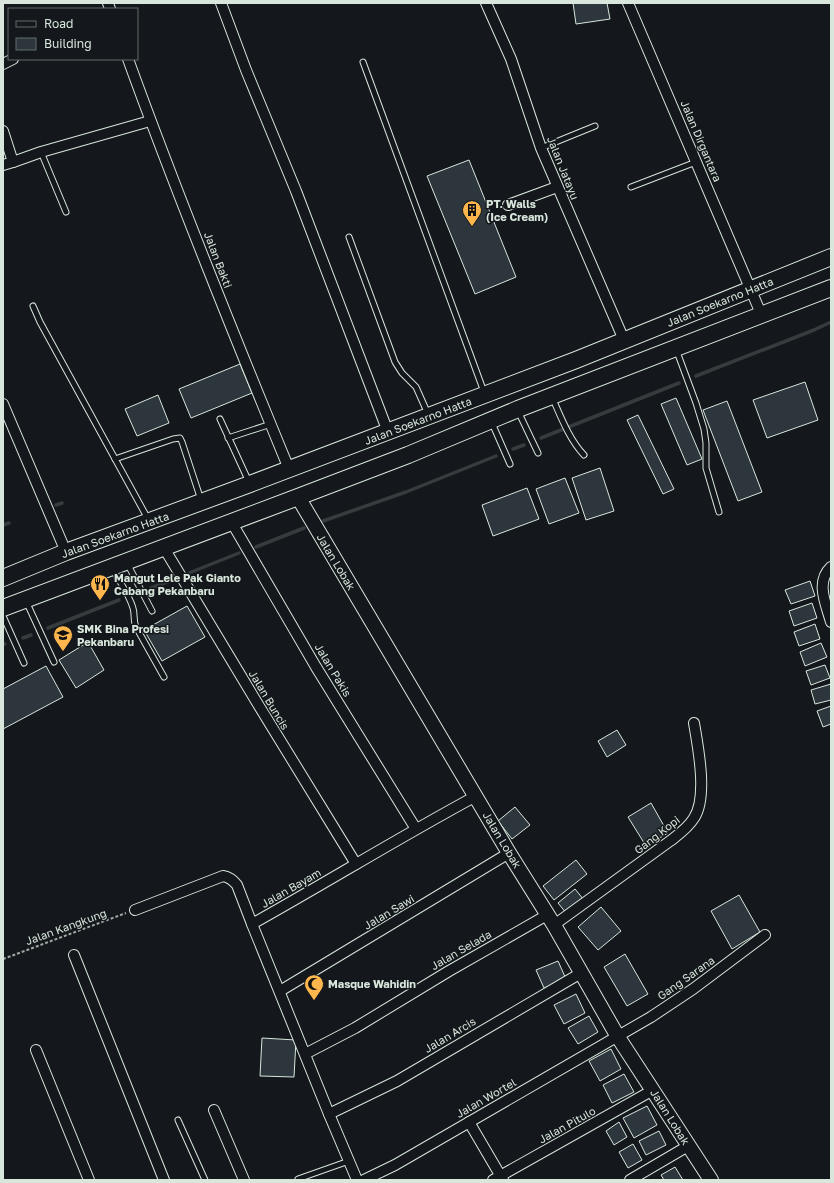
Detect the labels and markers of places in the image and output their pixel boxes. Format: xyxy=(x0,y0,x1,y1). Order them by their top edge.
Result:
place label: PT. Walls (Ice Cream) xyxy=(486,197,548,223)
building icon: PT. Walls (Ice Cream) xyxy=(461,199,483,227)
place label: Mangut Lele Pak Gianto Cabang Pekanbaru xyxy=(114,571,241,597)
restaurant icon: Mangut Lele Pak Gianto Cabang Pekanbaru xyxy=(89,573,111,601)
place label: SMK Bina Profesi Pekanbaru xyxy=(77,622,169,648)
school or university icon: SMK Bina Profesi Pekanbaru xyxy=(52,624,74,652)
mosque icon: Masque Wahidin xyxy=(303,973,325,1001)
place label: Masque Wahidin xyxy=(328,977,416,990)

